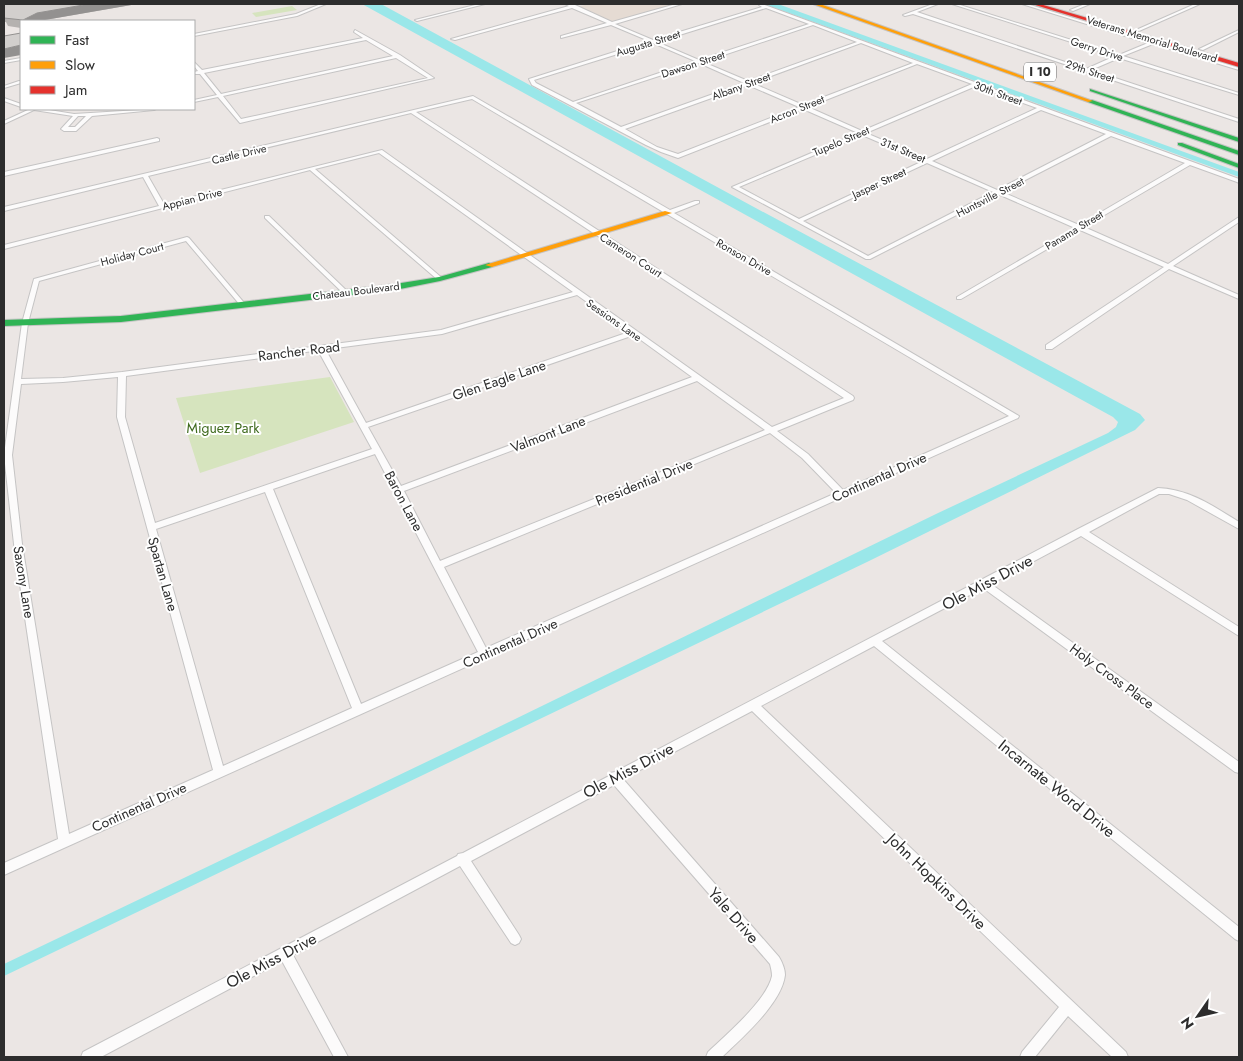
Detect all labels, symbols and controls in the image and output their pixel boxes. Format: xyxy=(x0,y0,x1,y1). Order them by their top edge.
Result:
street label: Veterans Memorial Boulevard xyxy=(1085,11,1219,67)
legend xyxy=(20,20,195,110)
street label: Augusta Street xyxy=(614,25,683,60)
text: Fast xyxy=(65,29,89,51)
street label: Gerry Drive xyxy=(1069,33,1126,65)
street label: Dawson Street xyxy=(659,46,727,82)
text: Slow xyxy=(65,54,96,76)
street label: 29th Street xyxy=(1063,56,1117,87)
road number: I 10 xyxy=(1024,62,1056,82)
street label: Albany Street xyxy=(709,68,773,104)
street label: 30th Street xyxy=(971,77,1025,109)
text: Jam xyxy=(63,79,88,101)
street label: Acron Street xyxy=(767,91,827,127)
street label: Tupelo Street xyxy=(810,122,872,160)
street label: 31st Street xyxy=(878,133,928,167)
street label: Castle Drive xyxy=(210,140,268,168)
street label: Jasper Street xyxy=(848,163,909,203)
street label: Huntsville Street xyxy=(953,173,1027,221)
street label: Appian Drive xyxy=(160,184,224,214)
street label: Panama Street xyxy=(1042,206,1106,254)
street label: Cameron Court xyxy=(597,229,666,281)
street label: Ronson Drive xyxy=(713,235,775,280)
street label: Holiday Court xyxy=(99,238,166,270)
street label: Chateau Boulevard xyxy=(312,278,400,304)
street label: Sessions Lane xyxy=(583,295,645,345)
street label: Rancher Road xyxy=(257,336,341,366)
street label: Glen Eagle Lane xyxy=(450,355,548,405)
street label: Valmont Lane xyxy=(508,411,588,457)
park label: Miguez Park xyxy=(187,418,260,438)
street label: Continental Drive xyxy=(828,447,930,507)
street label: Presidential Drive xyxy=(592,453,696,511)
street label: Baron Lane xyxy=(380,467,428,535)
street label: Spartan Lane xyxy=(143,535,183,613)
street label: Saxony Lane xyxy=(8,544,40,620)
street label: Ole Miss Drive xyxy=(938,549,1037,616)
street label: Continental Drive xyxy=(459,613,561,673)
street label: Holy Cross Place xyxy=(1066,638,1158,714)
street label: Incarnate Word Drive xyxy=(993,734,1120,843)
street label: Ole Miss Drive xyxy=(579,737,678,804)
street label: Continental Drive xyxy=(88,777,190,837)
street label: John Hopkins Drive xyxy=(881,827,991,935)
street label: Yale Drive xyxy=(703,882,764,948)
street label: Ole Miss Drive xyxy=(222,927,321,994)
north arrow xyxy=(1173,991,1223,1041)
text: N xyxy=(1176,1013,1199,1033)

